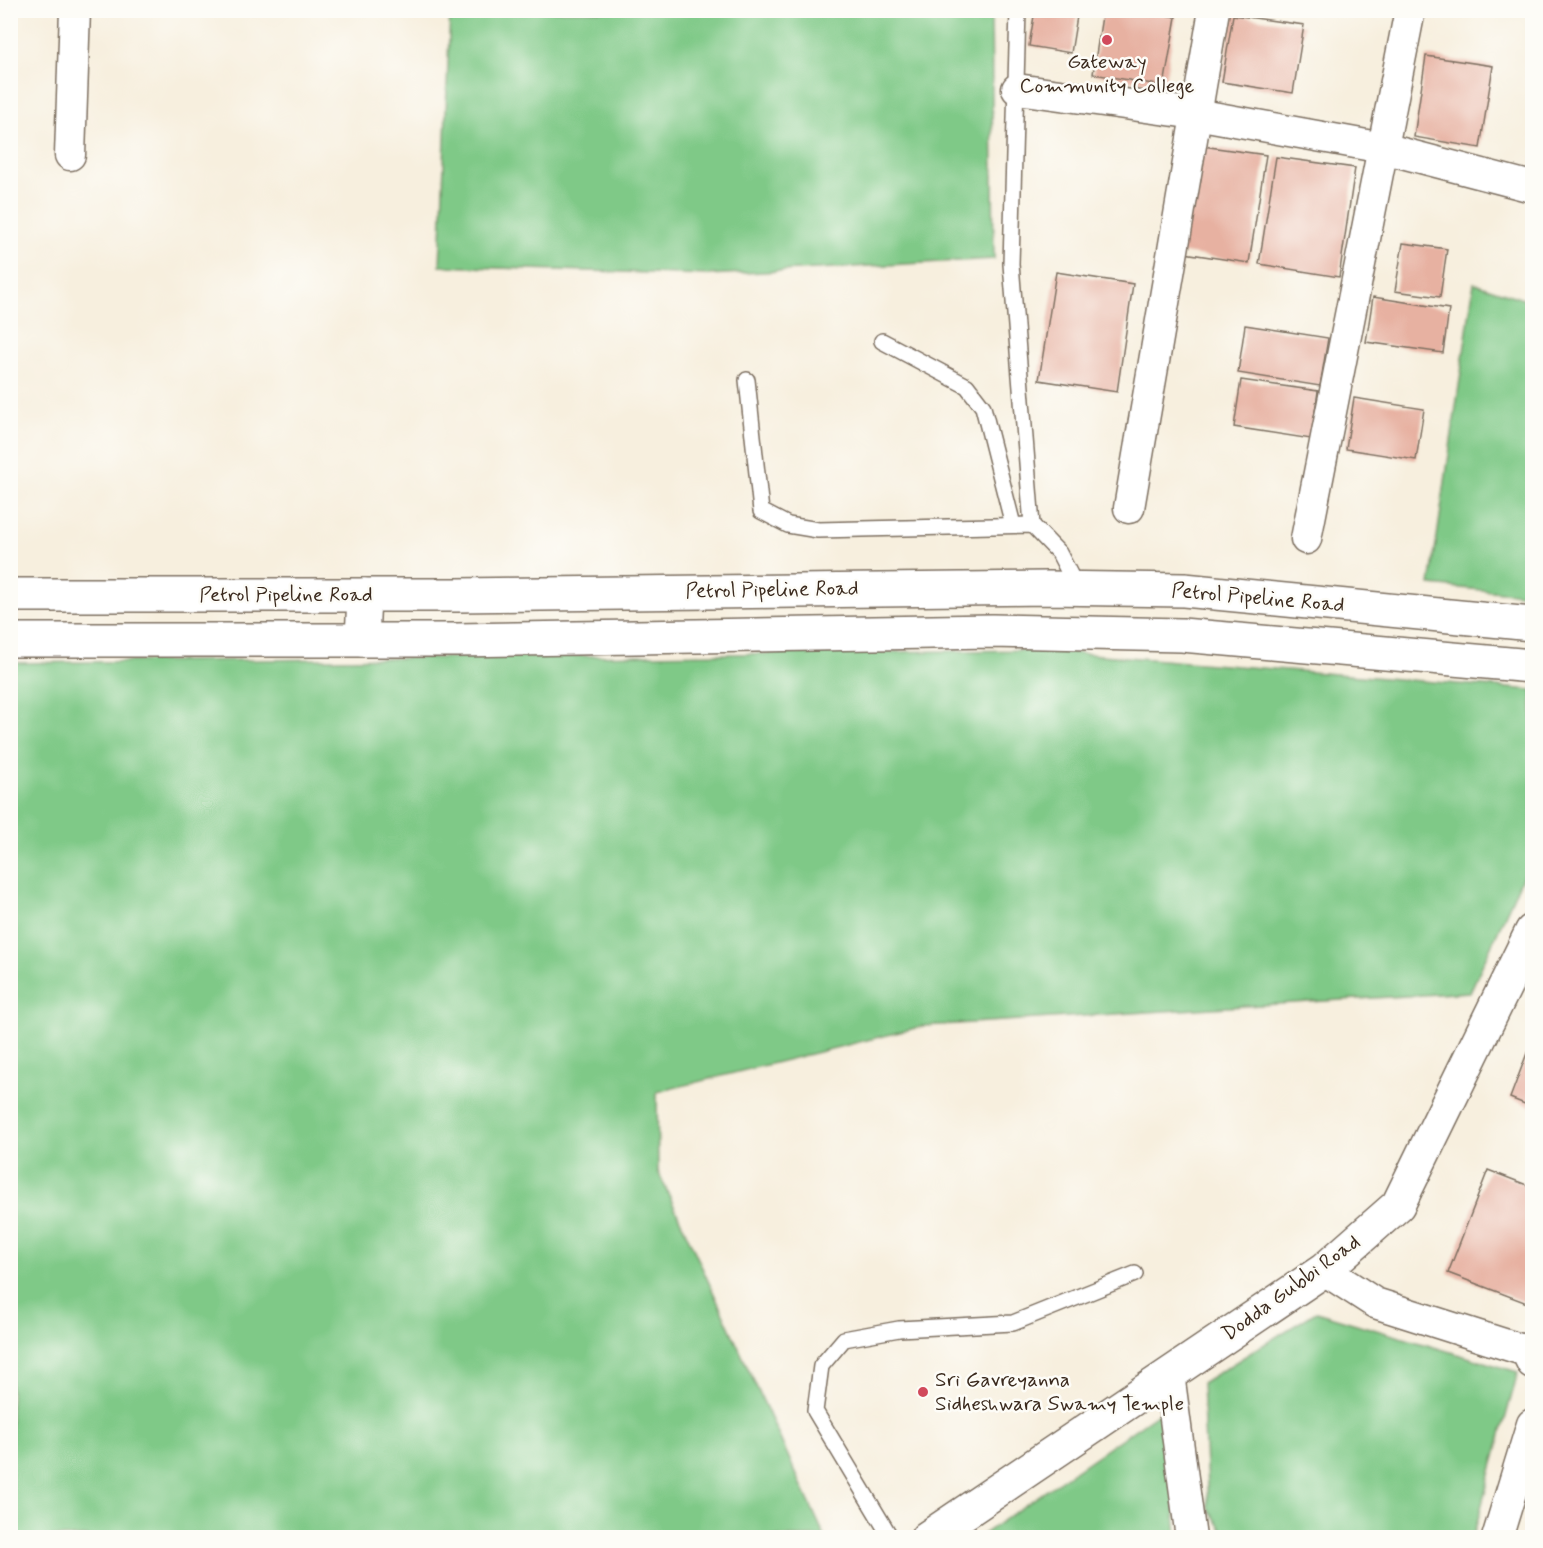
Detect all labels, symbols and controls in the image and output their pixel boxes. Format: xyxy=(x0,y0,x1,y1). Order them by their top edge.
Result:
marker: Gateway Community College xyxy=(1100,33,1114,47)
place label: Gateway Community College xyxy=(1020,48,1195,100)
street label: Petrol Pipeline Road xyxy=(685,574,859,606)
street label: Petrol Pipeline Road xyxy=(1170,576,1346,620)
street label: Petrol Pipeline Road xyxy=(199,581,373,609)
street label: Dodda Gubbi Road xyxy=(1216,1228,1366,1348)
place label: Sri Gavreyanna Sidheshwara Swamy Temple xyxy=(935,1366,1184,1418)
marker: Sri Gavreyanna Sidheshwara Swamy Temple xyxy=(916,1385,930,1399)

